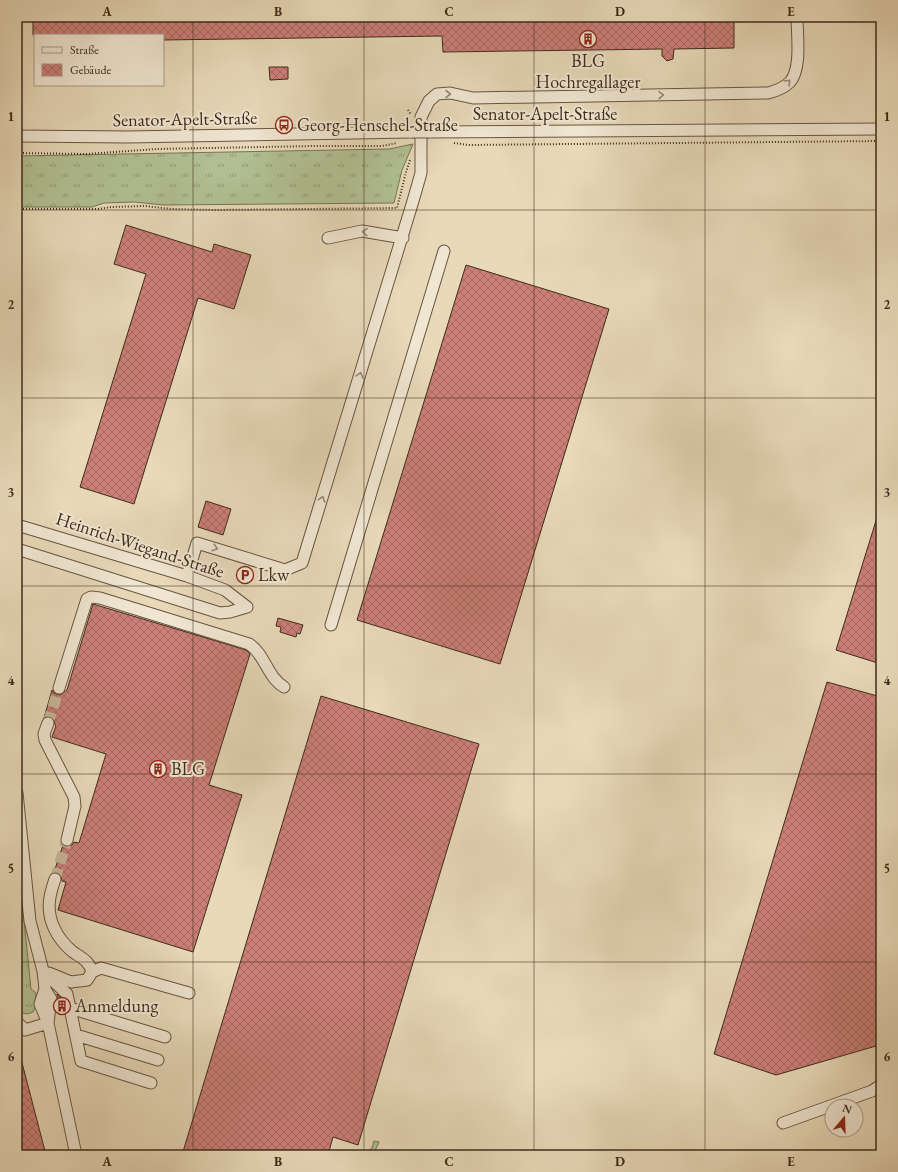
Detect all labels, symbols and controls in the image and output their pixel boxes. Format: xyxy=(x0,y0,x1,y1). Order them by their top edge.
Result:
text: A xyxy=(101,3,112,20)
text: B xyxy=(274,3,282,20)
text: C xyxy=(444,3,454,20)
text: D xyxy=(615,3,625,20)
text: E xyxy=(787,3,795,20)
building icon: BLG Hochregallager xyxy=(578,29,598,49)
legend xyxy=(34,34,164,86)
text: Straße xyxy=(70,42,99,58)
place label: BLG Hochregallager xyxy=(536,49,640,93)
text: Gebäude xyxy=(70,62,112,78)
one-way arrow xyxy=(783,80,791,87)
one-way arrow xyxy=(445,90,451,98)
one-way arrow xyxy=(658,91,664,99)
street label: Senator-Apelt-Straße xyxy=(473,102,617,125)
street label: Senator-Apelt-Straße xyxy=(112,106,257,131)
text: 1 xyxy=(8,108,15,125)
text: 1 xyxy=(884,108,891,125)
place label: Georg-Henschel-Straße xyxy=(297,113,458,136)
bus stop icon: Georg-Henschel-Straße xyxy=(274,115,294,135)
one-way arrow xyxy=(362,228,368,237)
text: 2 xyxy=(8,296,15,313)
text: 2 xyxy=(884,296,891,313)
one-way arrow xyxy=(355,372,364,379)
text: 3 xyxy=(8,484,15,501)
text: 3 xyxy=(884,484,891,501)
one-way arrow xyxy=(317,496,326,503)
street label: Heinrich-Wiegand-Straße xyxy=(53,506,227,583)
one-way arrow xyxy=(211,543,218,552)
place label: Lkw xyxy=(258,563,290,586)
parking icon: Lkw xyxy=(235,565,255,585)
text: 4 xyxy=(8,672,15,689)
text: 4 xyxy=(884,672,891,689)
place label: BLG xyxy=(171,757,205,780)
building icon: BLG xyxy=(148,759,168,779)
text: 5 xyxy=(8,860,14,877)
text: 5 xyxy=(884,860,890,877)
place label: Anmeldung xyxy=(74,994,158,1017)
building icon: Anmeldung xyxy=(52,996,72,1016)
text: 6 xyxy=(8,1048,15,1065)
text: 6 xyxy=(884,1048,891,1065)
north arrow xyxy=(824,1098,864,1138)
text: N xyxy=(841,1100,854,1117)
text: A xyxy=(101,1153,112,1170)
text: B xyxy=(274,1153,282,1170)
text: C xyxy=(444,1153,454,1170)
text: D xyxy=(615,1153,625,1170)
text: E xyxy=(787,1153,795,1170)

